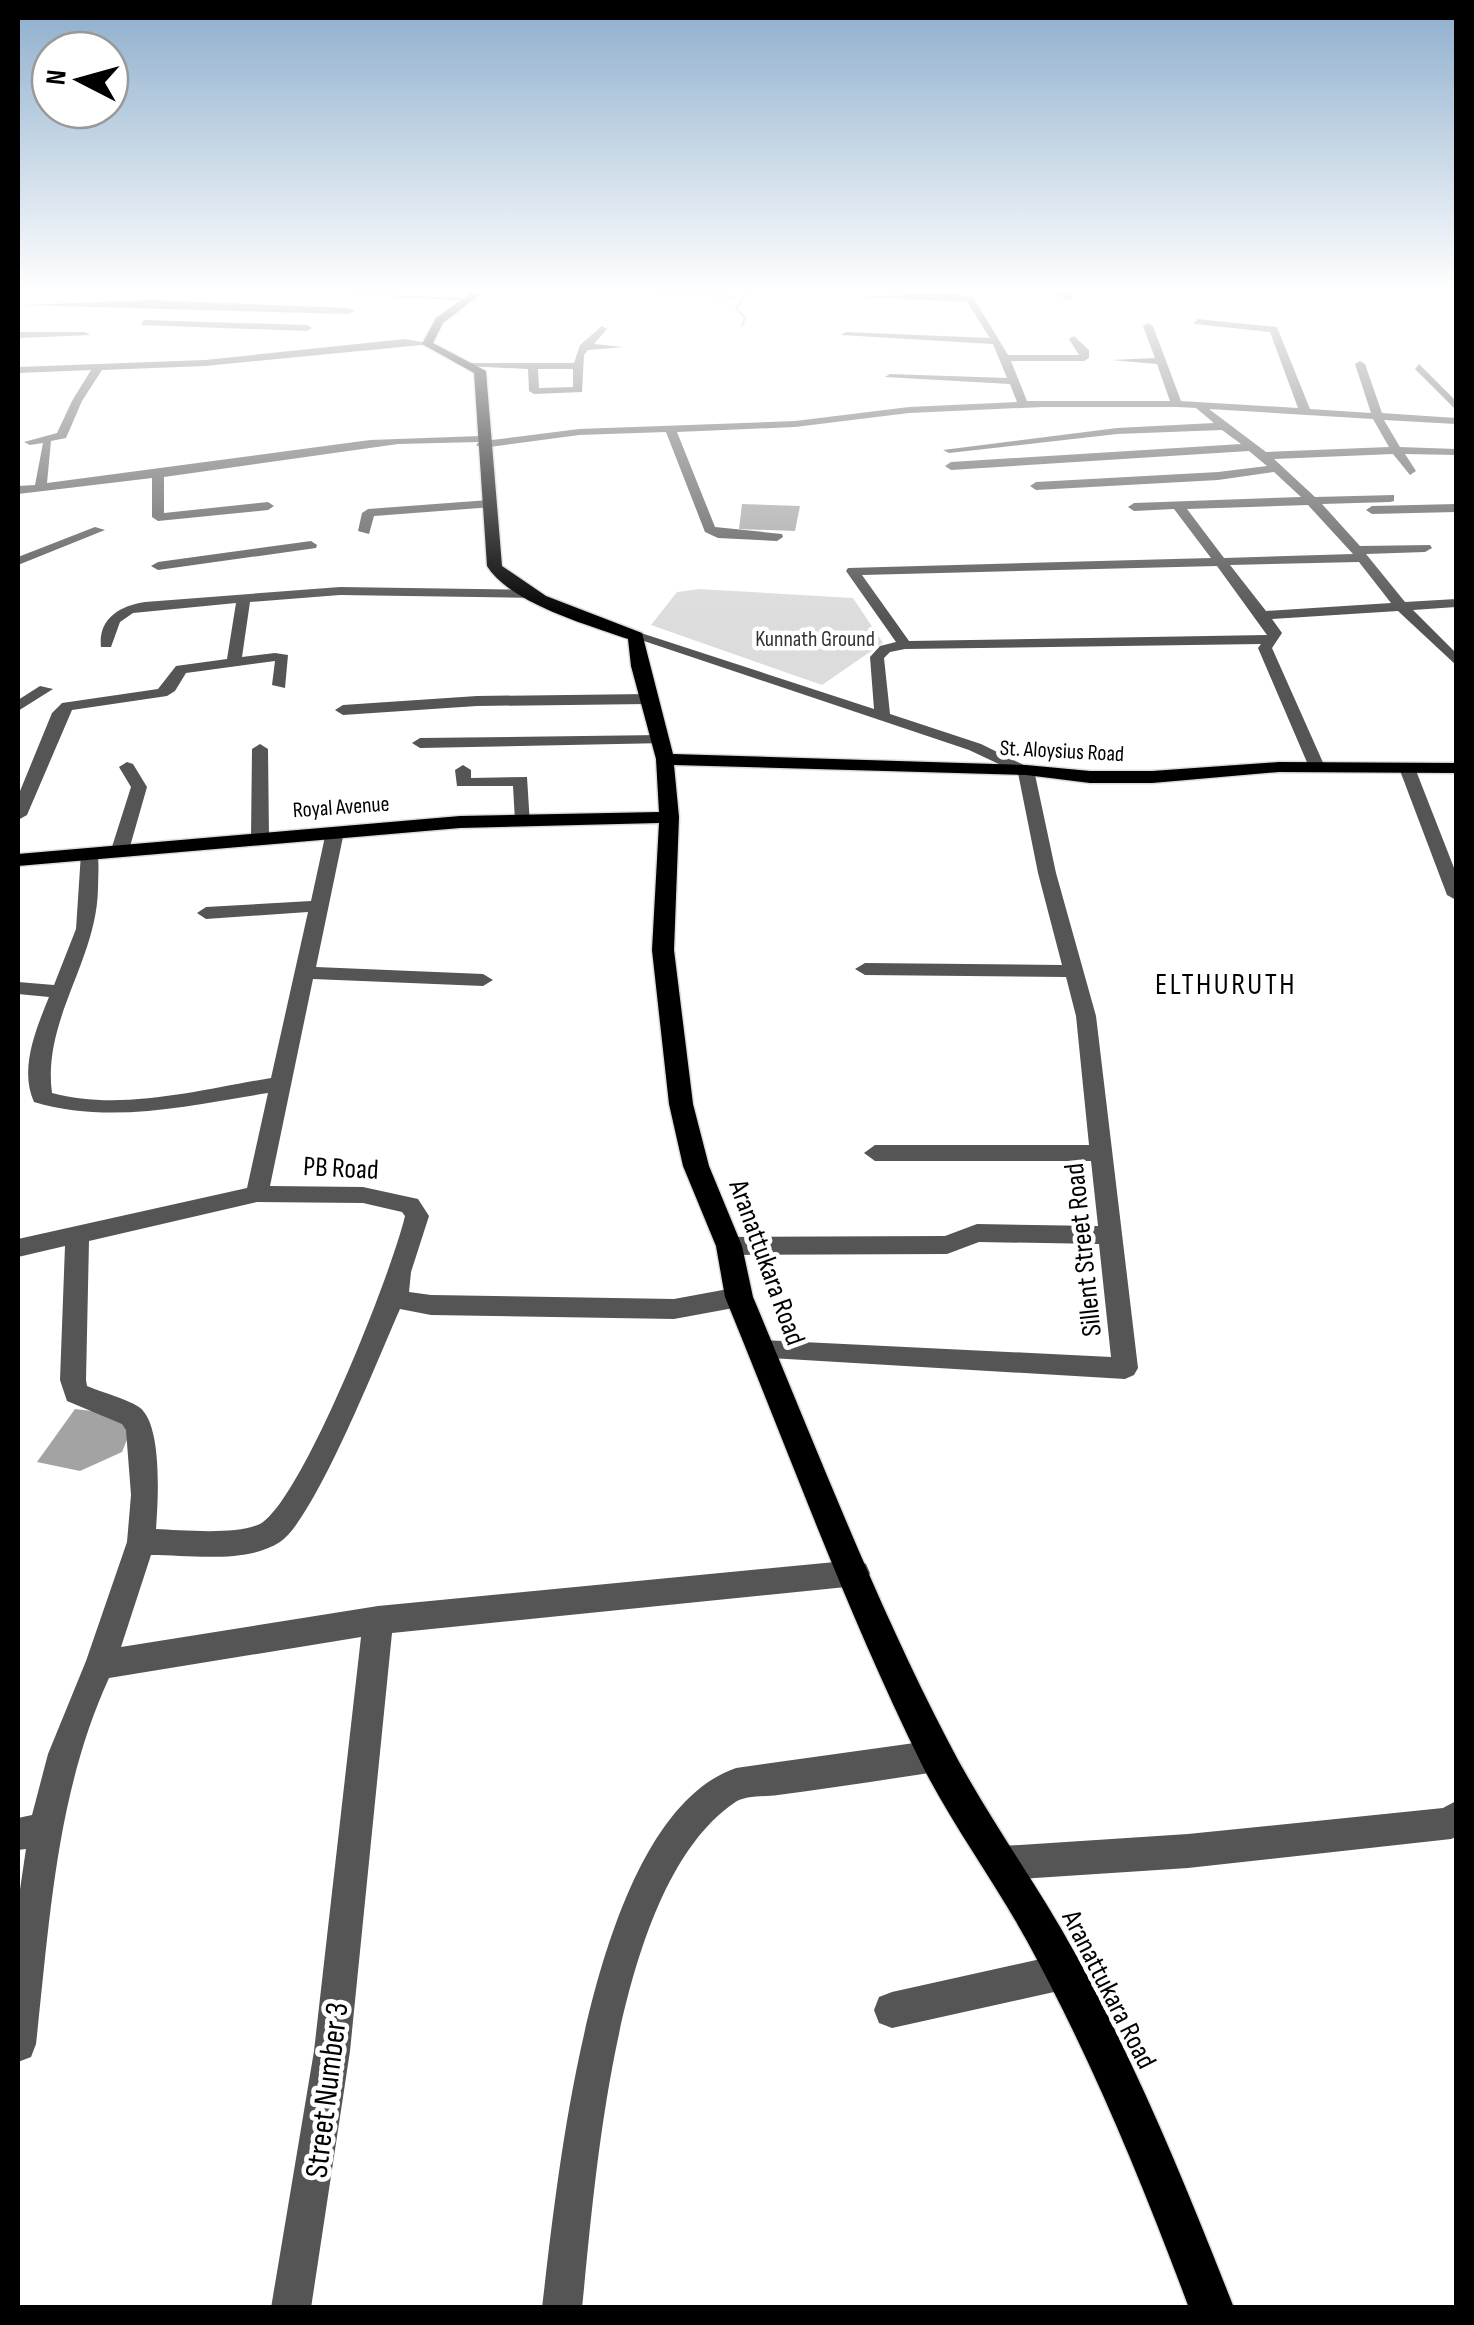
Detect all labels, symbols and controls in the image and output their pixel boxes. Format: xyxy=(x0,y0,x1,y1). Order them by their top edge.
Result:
north arrow xyxy=(30,30,130,130)
text: N xyxy=(39,68,74,87)
park label: Kunnath Ground xyxy=(755,626,875,653)
street label: St. Aloysius Road xyxy=(999,735,1125,768)
street label: Royal Avenue xyxy=(292,791,390,824)
district label: ELTHURUTH xyxy=(1155,967,1297,1003)
street label: PB Road xyxy=(302,1150,379,1187)
street label: Sillent Street Road xyxy=(1058,1161,1109,1338)
street label: Aranattukara Road xyxy=(721,1174,812,1350)
street label: Aranattukara Road xyxy=(1054,1904,1163,2074)
street label: Street Number 3 xyxy=(297,2000,358,2180)

